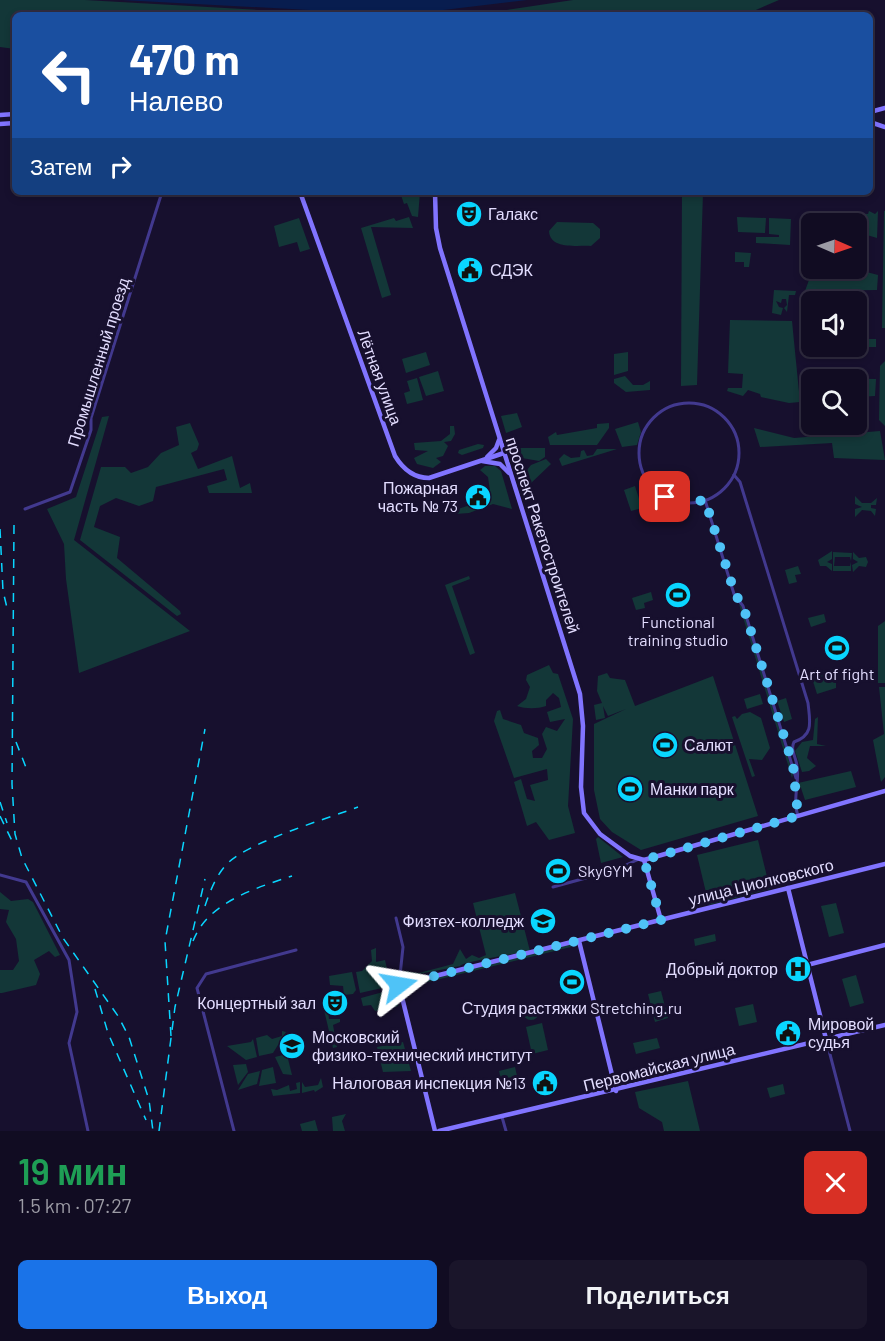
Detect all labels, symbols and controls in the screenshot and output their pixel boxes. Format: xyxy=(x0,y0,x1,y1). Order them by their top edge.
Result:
text: 470 m xyxy=(129,33,240,83)
icon: left xyxy=(30,36,108,114)
text: Налево xyxy=(129,84,223,116)
icon: right xyxy=(104,150,137,183)
text: Затем xyxy=(30,153,92,179)
theatre icon: Галакс xyxy=(454,199,484,229)
place label: Галакс xyxy=(488,204,538,223)
north arrow xyxy=(801,213,867,279)
map controls xyxy=(801,213,867,435)
public building icon: СДЭК xyxy=(455,255,485,285)
place label: СДЭК xyxy=(490,260,534,279)
street label: Промышленный проезд xyxy=(63,275,132,449)
button: sound xyxy=(801,291,867,357)
street label: Лётная улица xyxy=(354,326,407,427)
button: search xyxy=(801,369,867,435)
street label: проспект Ракетостроителей xyxy=(503,434,584,635)
pin xyxy=(639,471,690,522)
place label: Пожарная часть № 73 xyxy=(378,478,458,515)
icon: arrive xyxy=(648,480,681,513)
public building icon: Пожарная часть № 73 xyxy=(463,482,493,512)
sports icon: Functional training studio xyxy=(663,580,693,610)
place label: Functional training studio xyxy=(628,612,728,649)
sports icon: Art of fight xyxy=(822,633,852,663)
place label: Art of fight xyxy=(799,664,875,683)
sports icon: Салют xyxy=(650,730,680,760)
place label: Салют xyxy=(684,735,734,754)
sports icon: Манки парк xyxy=(615,774,645,804)
place label: Манки парк xyxy=(650,779,735,798)
street label: улица Циолковского xyxy=(686,854,835,909)
sports icon: SkyGYM xyxy=(543,856,573,886)
place label: SkyGYM xyxy=(578,861,633,880)
school or university icon: Физтех-колледж xyxy=(528,906,558,936)
place label: Физтех-колледж xyxy=(403,911,524,930)
position arrow xyxy=(367,953,431,1017)
hospital icon: Добрый доктор xyxy=(783,954,813,984)
place label: Добрый доктор xyxy=(666,959,778,978)
sports icon: Студия растяжки Stretching.ru xyxy=(557,967,587,997)
theatre icon: Концертный зал xyxy=(320,988,350,1018)
place label: Концертный зал xyxy=(197,993,316,1012)
place label: Студия растяжки Stretching.ru xyxy=(462,998,682,1017)
place label: Мировой судья xyxy=(808,1014,874,1051)
public building icon: Мировой судья xyxy=(773,1018,803,1048)
place label: Московский физико-технический институт xyxy=(312,1027,533,1064)
school or university icon: Московский физико-технический институт xyxy=(277,1031,307,1061)
street label: Первомайская улица xyxy=(581,1038,737,1095)
public building icon: Налоговая инспекция №13 xyxy=(530,1068,560,1098)
place label: Налоговая инспекция №13 xyxy=(332,1073,526,1092)
text: 19 мин xyxy=(18,1149,127,1192)
button: close xyxy=(804,1151,867,1214)
text: 1.5 km · 07:27 xyxy=(18,1193,131,1217)
button: Выход xyxy=(18,1260,437,1329)
button: Поделиться xyxy=(449,1260,867,1329)

